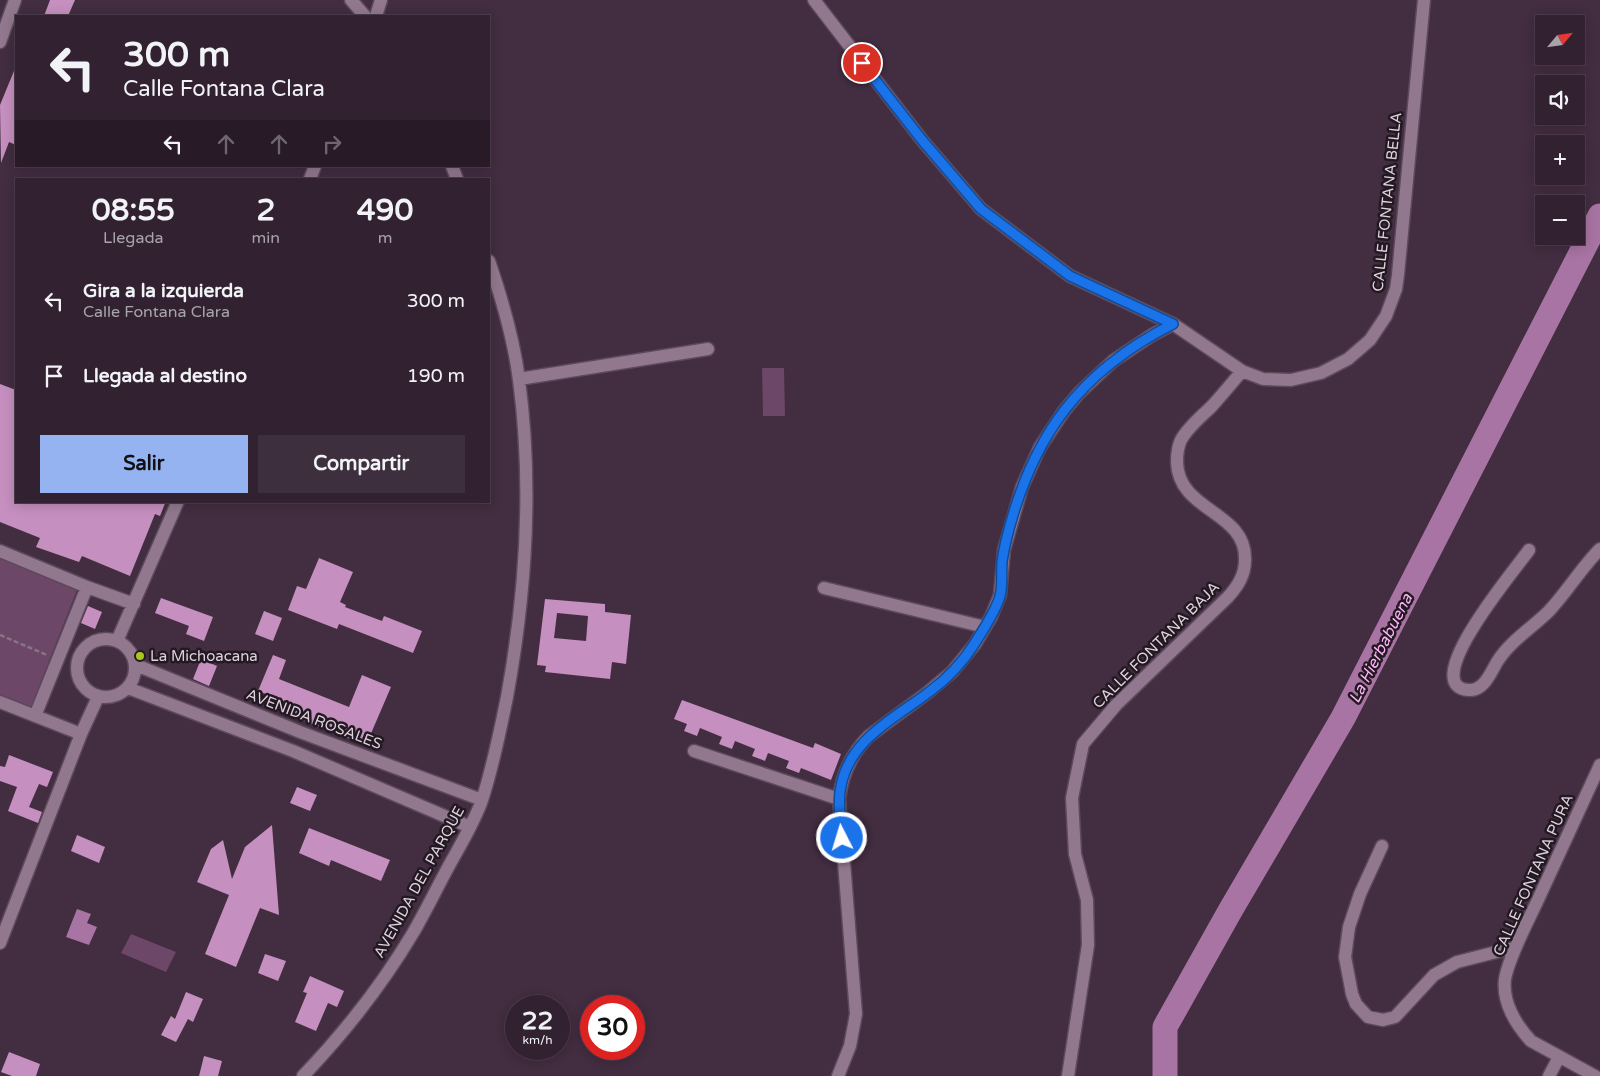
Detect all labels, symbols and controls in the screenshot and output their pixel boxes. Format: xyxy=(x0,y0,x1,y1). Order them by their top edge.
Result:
north arrow xyxy=(1535,15,1585,65)
map controls xyxy=(1535,15,1585,245)
text: 300 m xyxy=(123,34,230,76)
icon: left xyxy=(40,35,105,100)
pin xyxy=(841,42,883,84)
icon: arrive xyxy=(848,49,876,77)
button: sound xyxy=(1535,75,1585,125)
text: Calle Fontana Clara xyxy=(123,76,325,102)
street label: CALLE FONTANA BELLA xyxy=(1369,112,1405,292)
icon: left xyxy=(159,130,187,158)
icon: ahead xyxy=(212,130,240,158)
icon: ahead xyxy=(265,130,293,158)
icon: right xyxy=(318,130,346,158)
button: + xyxy=(1535,135,1585,185)
text: 08:55 xyxy=(92,192,175,229)
text: 2 xyxy=(256,192,275,229)
text: 490 xyxy=(357,192,413,229)
button: − xyxy=(1535,195,1585,245)
text: Llegada xyxy=(103,228,164,248)
text: min xyxy=(252,228,280,248)
text: m xyxy=(378,228,392,248)
text: Gira a la izquierda xyxy=(83,280,244,302)
icon: left xyxy=(40,287,68,315)
text: 300 m xyxy=(407,290,465,312)
text: Calle Fontana Clara xyxy=(83,302,230,322)
icon: arrive xyxy=(40,362,68,390)
text: Llegada al destino xyxy=(83,365,247,387)
text: 190 m xyxy=(407,365,465,387)
button: Salir xyxy=(40,435,248,493)
button: Compartir xyxy=(258,435,465,493)
street label: CALLE FONTANA BAJA xyxy=(1089,578,1223,712)
water label: La Hierbabuena xyxy=(1345,589,1418,707)
place label: La Michoacana xyxy=(150,647,258,665)
marker: La Michoacana xyxy=(134,650,146,662)
street label: AVENIDA ROSALES xyxy=(244,685,384,753)
street label: CALLE FONTANA PURA xyxy=(1489,791,1577,959)
street label: AVENIDA DEL PARQUE xyxy=(370,803,468,961)
position arrow xyxy=(815,811,867,863)
speed limit sign: 30 xyxy=(580,995,645,1060)
text: 22 xyxy=(522,1006,553,1036)
text: km/h xyxy=(522,1033,553,1047)

